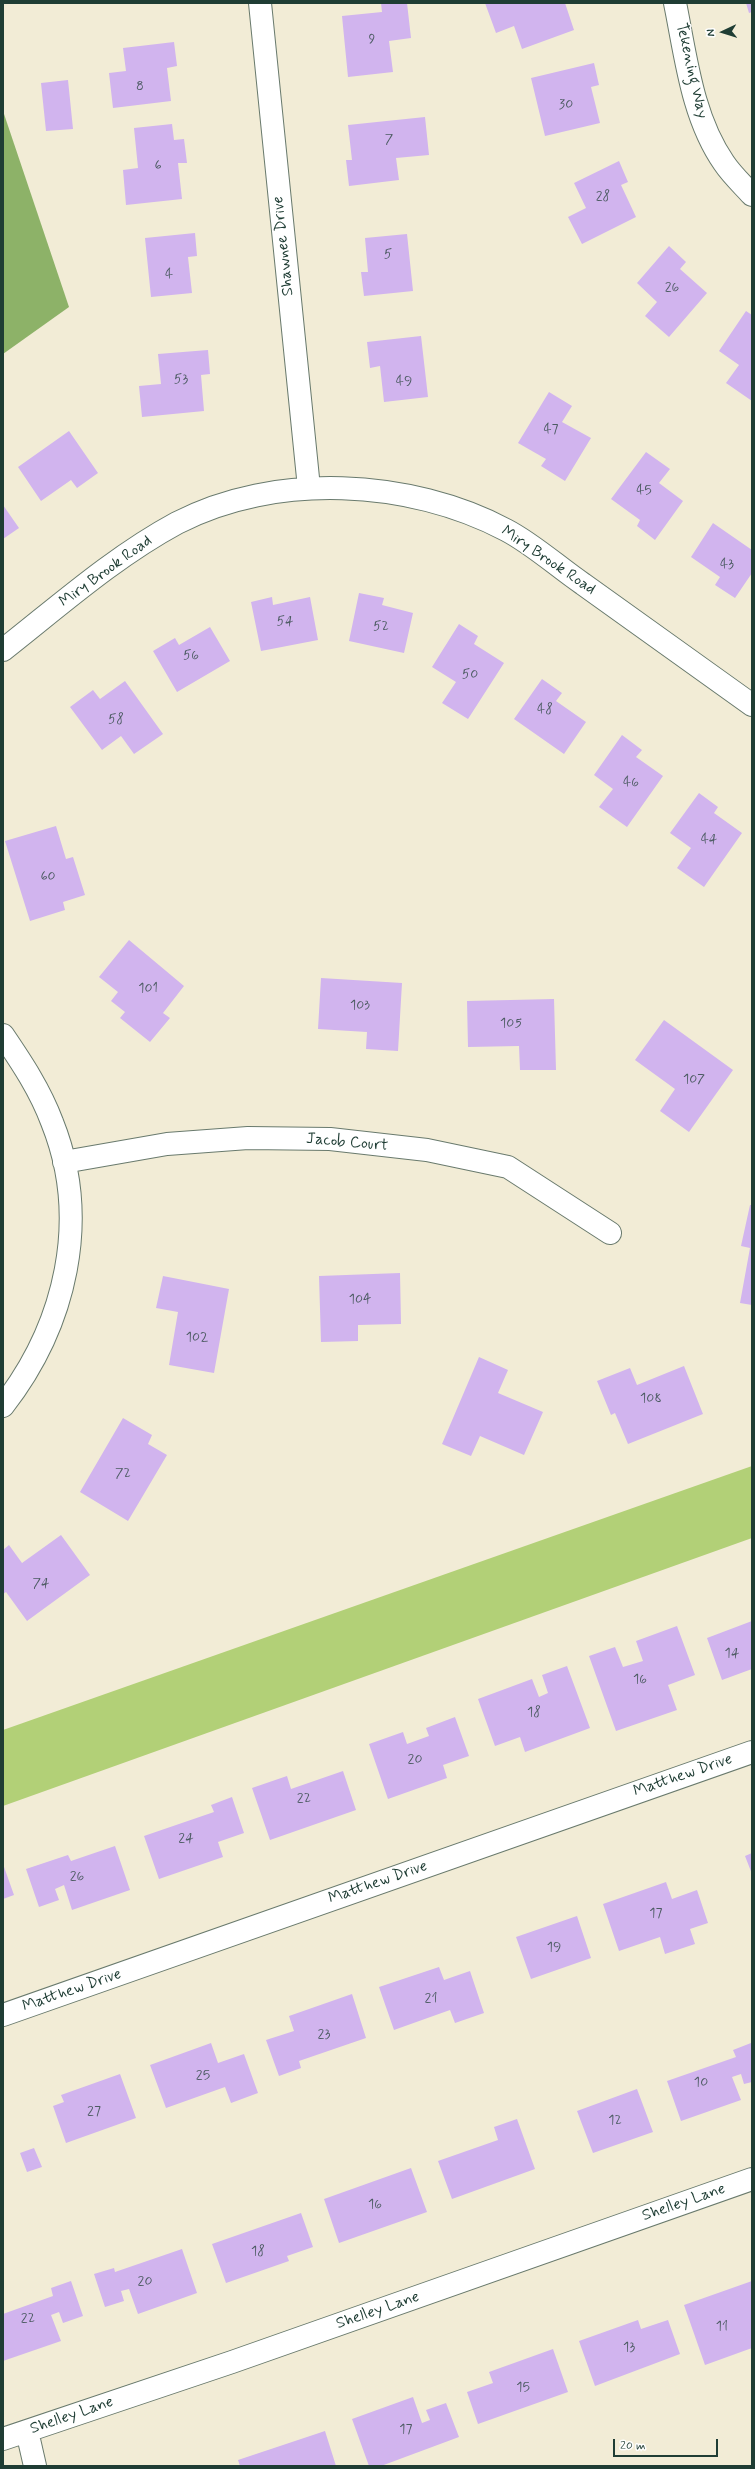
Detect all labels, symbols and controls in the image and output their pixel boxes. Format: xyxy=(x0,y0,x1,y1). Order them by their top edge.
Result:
north arrow xyxy=(703,12,743,52)
street label: Tekening Way xyxy=(671,21,711,121)
text: N xyxy=(704,29,718,37)
house number: 9 xyxy=(369,32,375,48)
house number: 8 xyxy=(136,79,144,95)
house number: 30 xyxy=(559,97,573,113)
house number: 7 xyxy=(385,132,393,148)
house number: 6 xyxy=(154,158,162,174)
house number: 28 xyxy=(596,189,610,205)
street label: Shawnee Drive xyxy=(269,195,299,297)
house number: 5 xyxy=(384,247,392,263)
house number: 4 xyxy=(165,267,173,283)
house number: 26 xyxy=(665,280,679,296)
house number: 53 xyxy=(174,372,188,388)
house number: 49 xyxy=(396,374,412,390)
house number: 47 xyxy=(543,422,559,438)
house number: 45 xyxy=(636,483,652,499)
street label: Miry Brook Road xyxy=(497,522,599,600)
street label: Miry Brook Road xyxy=(56,532,156,612)
house number: 43 xyxy=(720,557,734,573)
house number: 54 xyxy=(277,614,293,630)
house number: 52 xyxy=(373,619,389,635)
house number: 56 xyxy=(183,648,199,664)
house number: 50 xyxy=(462,667,478,683)
house number: 48 xyxy=(537,702,553,718)
house number: 58 xyxy=(108,712,124,728)
house number: 46 xyxy=(623,775,639,791)
house number: 44 xyxy=(701,832,717,848)
house number: 60 xyxy=(40,869,56,885)
house number: 101 xyxy=(138,981,158,997)
house number: 103 xyxy=(350,998,370,1014)
house number: 105 xyxy=(500,1016,522,1032)
house number: 107 xyxy=(683,1072,705,1088)
street label: Jacob Court xyxy=(305,1130,389,1156)
house number: 104 xyxy=(349,1292,371,1308)
house number: 102 xyxy=(186,1330,208,1346)
house number: 108 xyxy=(640,1391,662,1407)
house number: 72 xyxy=(115,1466,131,1482)
house number: 74 xyxy=(33,1576,49,1592)
house number: 14 xyxy=(725,1646,739,1662)
house number: 16 xyxy=(633,1672,647,1688)
house number: 18 xyxy=(527,1705,541,1721)
street label: Matthew Drive xyxy=(631,1750,735,1802)
house number: 20 xyxy=(408,1752,422,1768)
house number: 22 xyxy=(297,1791,311,1807)
house number: 24 xyxy=(178,1831,194,1847)
street label: Matthew Drive xyxy=(326,1857,430,1909)
house number: 26 xyxy=(70,1869,84,1885)
house number: 17 xyxy=(649,1906,663,1922)
house number: 19 xyxy=(547,1940,561,1956)
street label: Matthew Drive xyxy=(20,1965,124,2017)
house number: 21 xyxy=(425,1991,437,2007)
house number: 23 xyxy=(318,2027,330,2043)
house number: 25 xyxy=(196,2068,210,2084)
house number: 10 xyxy=(694,2075,708,2091)
house number: 27 xyxy=(87,2104,101,2120)
house number: 12 xyxy=(608,2113,622,2129)
street label: Shelley Lane xyxy=(640,2180,728,2226)
house number: 16 xyxy=(368,2197,382,2213)
house number: 18 xyxy=(251,2244,265,2260)
house number: 20 xyxy=(138,2274,152,2290)
street label: Shelley Lane xyxy=(334,2288,422,2334)
house number: 22 xyxy=(21,2311,35,2327)
house number: 11 xyxy=(716,2319,728,2335)
house number: 13 xyxy=(623,2340,635,2356)
house number: 15 xyxy=(516,2380,530,2396)
street label: Shelley Lane xyxy=(28,2393,116,2439)
house number: 17 xyxy=(399,2422,413,2438)
scale bar xyxy=(615,2431,720,2457)
text: 20 m xyxy=(620,2438,646,2454)

